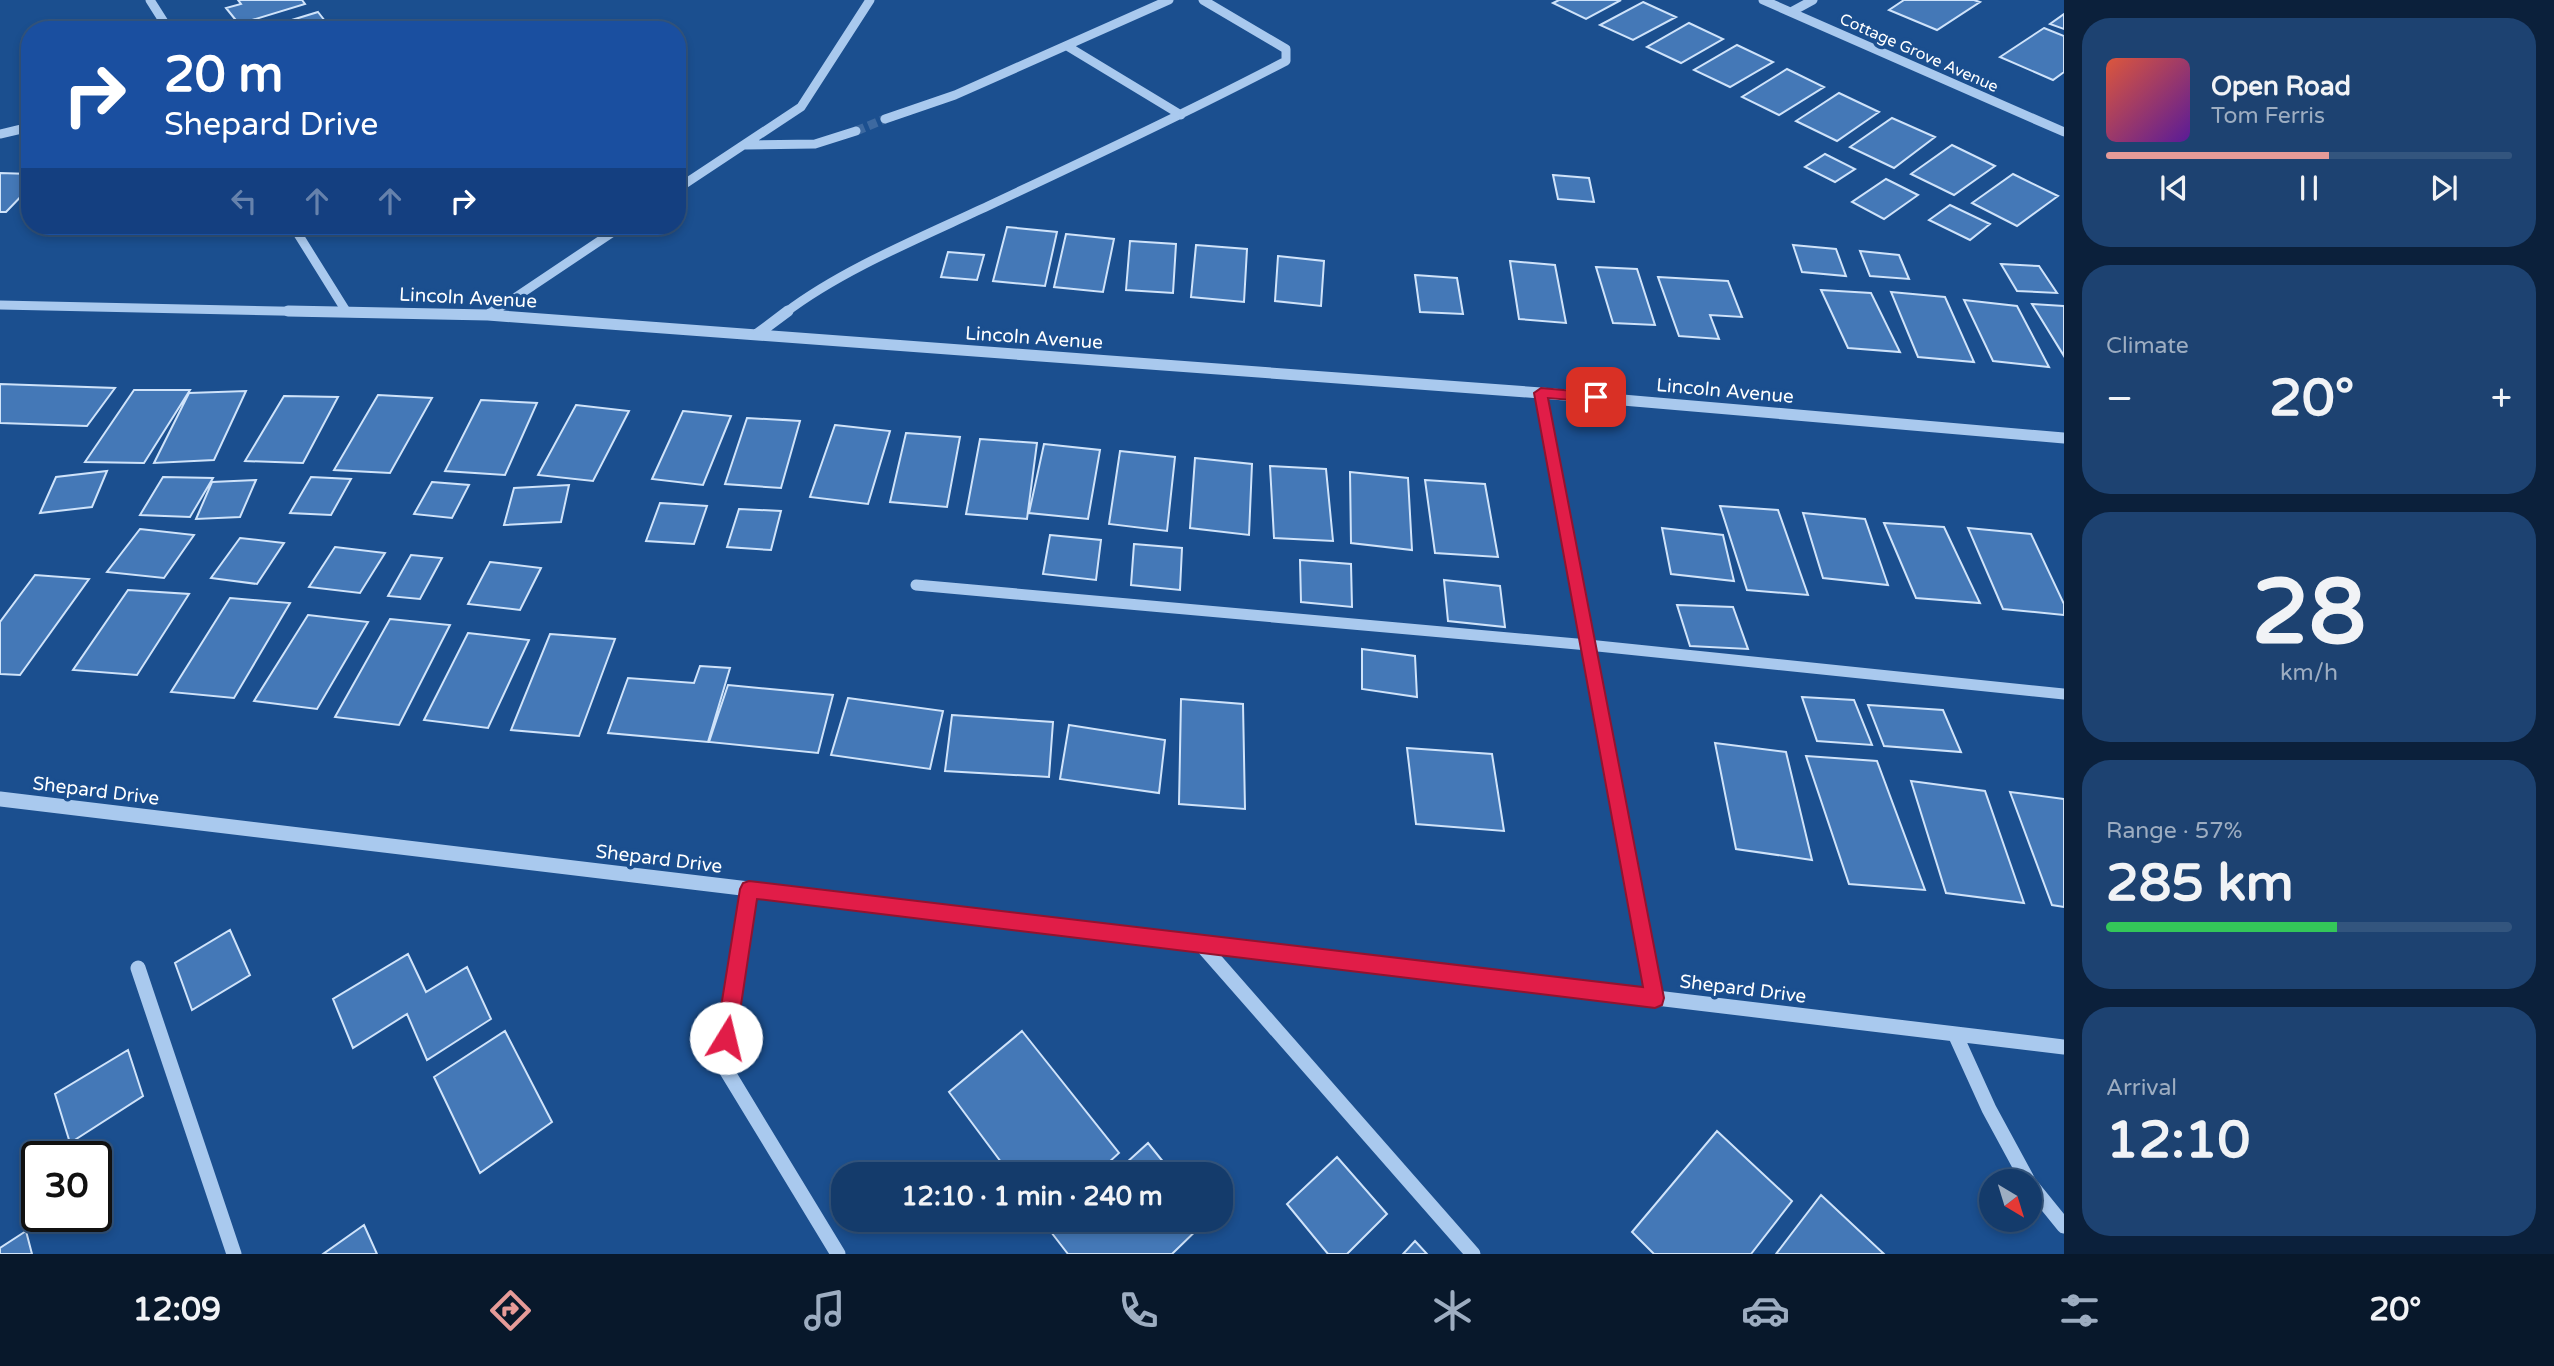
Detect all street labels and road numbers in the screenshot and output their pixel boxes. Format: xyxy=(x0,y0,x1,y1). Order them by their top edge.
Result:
street label: Cottage Grove Avenue xyxy=(1837,9,2001,97)
street label: Lincoln Avenue xyxy=(398,283,538,313)
street label: Lincoln Avenue xyxy=(964,322,1104,354)
street label: Lincoln Avenue xyxy=(1655,374,1795,408)
street label: Shepard Drive xyxy=(32,772,160,810)
street label: Shepard Drive xyxy=(595,840,723,878)
street label: Shepard Drive xyxy=(1679,970,1807,1008)

